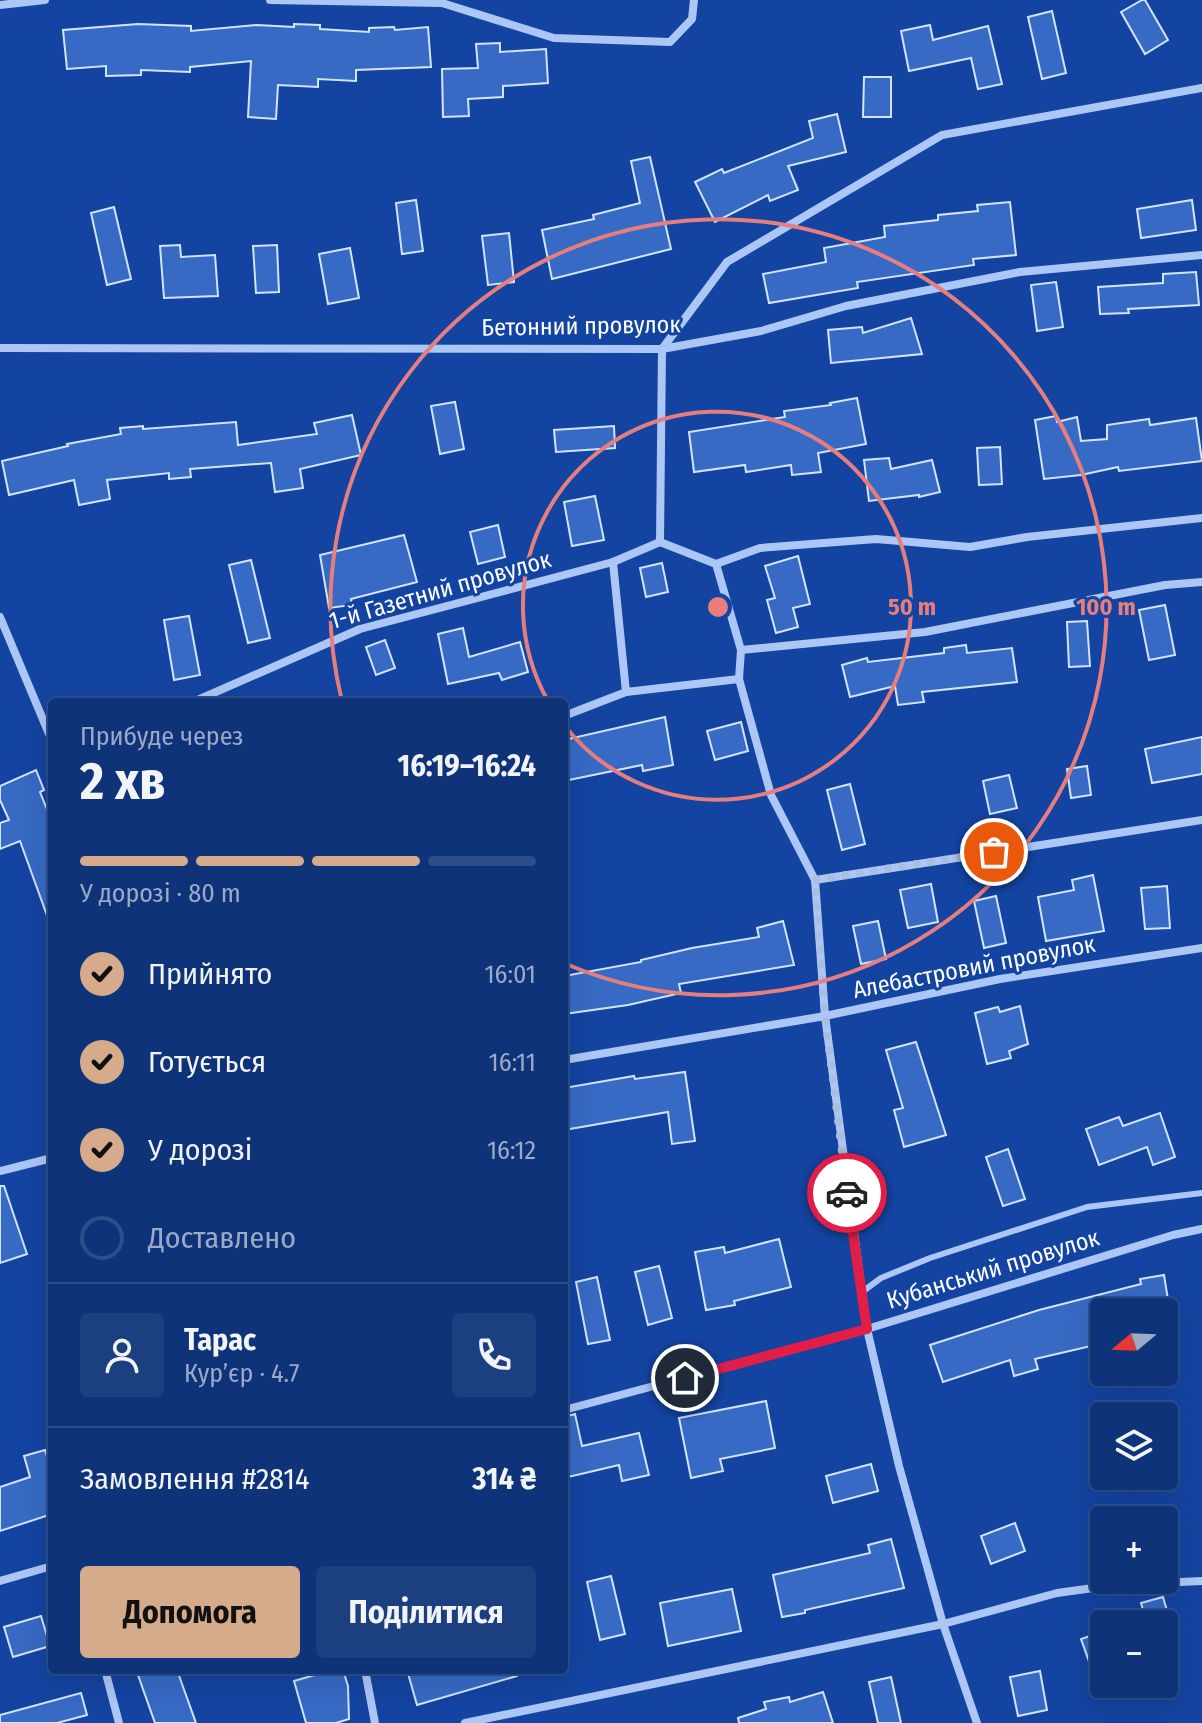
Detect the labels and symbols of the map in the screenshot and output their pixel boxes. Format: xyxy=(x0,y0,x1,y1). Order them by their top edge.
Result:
street label: Бетонний провулок xyxy=(481,310,682,342)
street label: 1-й Газетний провулок xyxy=(326,545,555,635)
centre of rings xyxy=(704,593,732,621)
text: 50 m xyxy=(888,593,936,621)
text: 100 m xyxy=(1076,593,1136,621)
pin xyxy=(960,818,1028,886)
street label: Алебастровий провулок xyxy=(850,930,1098,1004)
courier xyxy=(807,1153,887,1233)
street label: Кубанський провулок xyxy=(883,1223,1103,1315)
north arrow xyxy=(1090,1298,1178,1386)
pin xyxy=(651,1344,719,1412)

